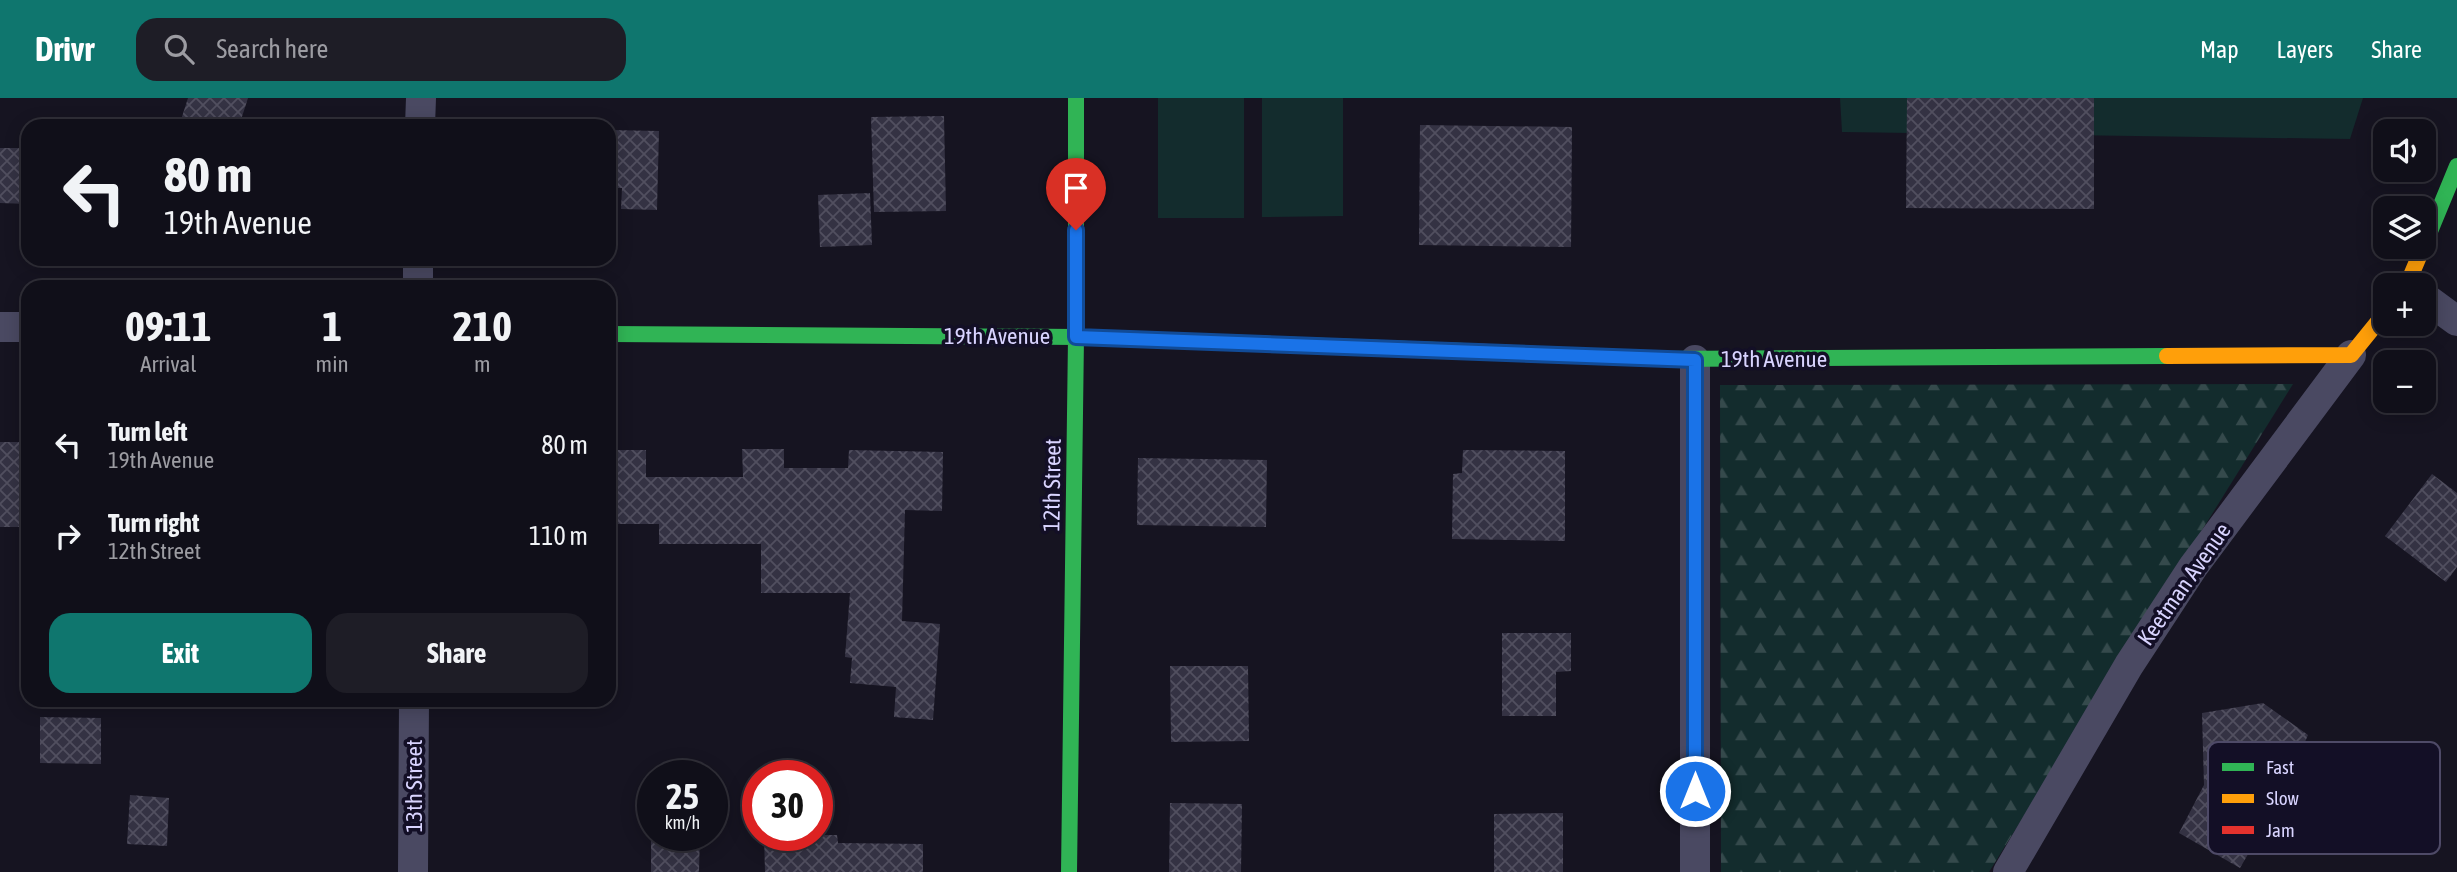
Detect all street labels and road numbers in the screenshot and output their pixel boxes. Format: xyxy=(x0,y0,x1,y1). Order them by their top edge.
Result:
street label: 19th Avenue xyxy=(944,323,1050,349)
street label: 19th Avenue xyxy=(1721,346,1827,372)
street label: 12th Street xyxy=(1038,438,1066,532)
street label: Keetman Avenue xyxy=(2132,518,2236,650)
street label: 13th Street xyxy=(401,739,427,833)

